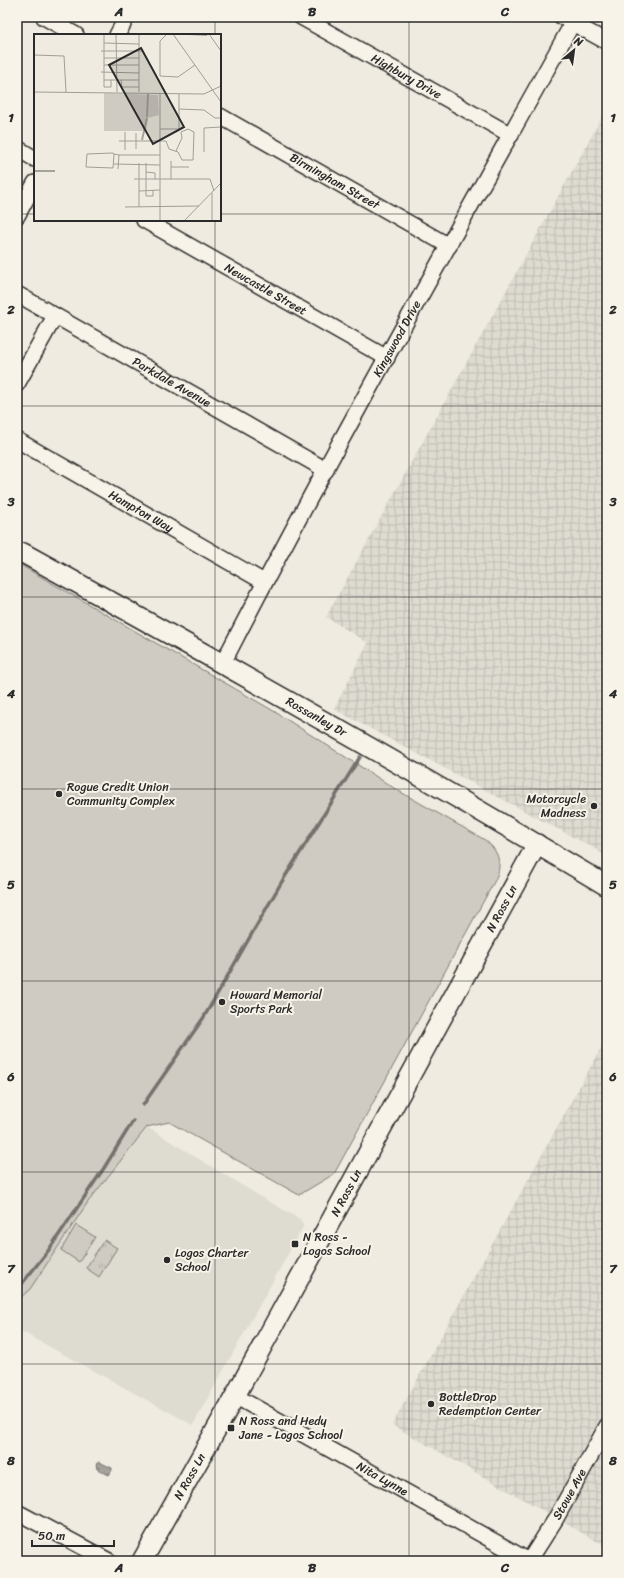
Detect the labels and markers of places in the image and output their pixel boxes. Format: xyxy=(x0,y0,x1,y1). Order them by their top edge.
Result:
place label: Rogue Credit Union Community Complex xyxy=(67,776,176,812)
place label: Motorcycle Madness xyxy=(526,788,586,824)
marker: Rogue Credit Union Community Complex xyxy=(54,789,64,799)
marker: Motorcycle Madness xyxy=(589,801,599,811)
place label: Howard Memorial Sports Park xyxy=(230,984,322,1020)
marker: Howard Memorial Sports Park xyxy=(217,997,227,1007)
place label: N Ross - Logos School xyxy=(303,1226,371,1262)
marker: N Ross - Logos School xyxy=(290,1239,300,1249)
place label: Logos Charter School xyxy=(175,1242,250,1278)
marker: Logos Charter School xyxy=(162,1255,172,1265)
place label: BottleDrop Redemption Center xyxy=(439,1386,542,1422)
marker: BottleDrop Redemption Center xyxy=(426,1399,436,1409)
place label: N Ross and Hedy Jane - Logos School xyxy=(238,1410,343,1446)
marker: N Ross and Hedy Jane - Logos School xyxy=(226,1423,236,1433)

